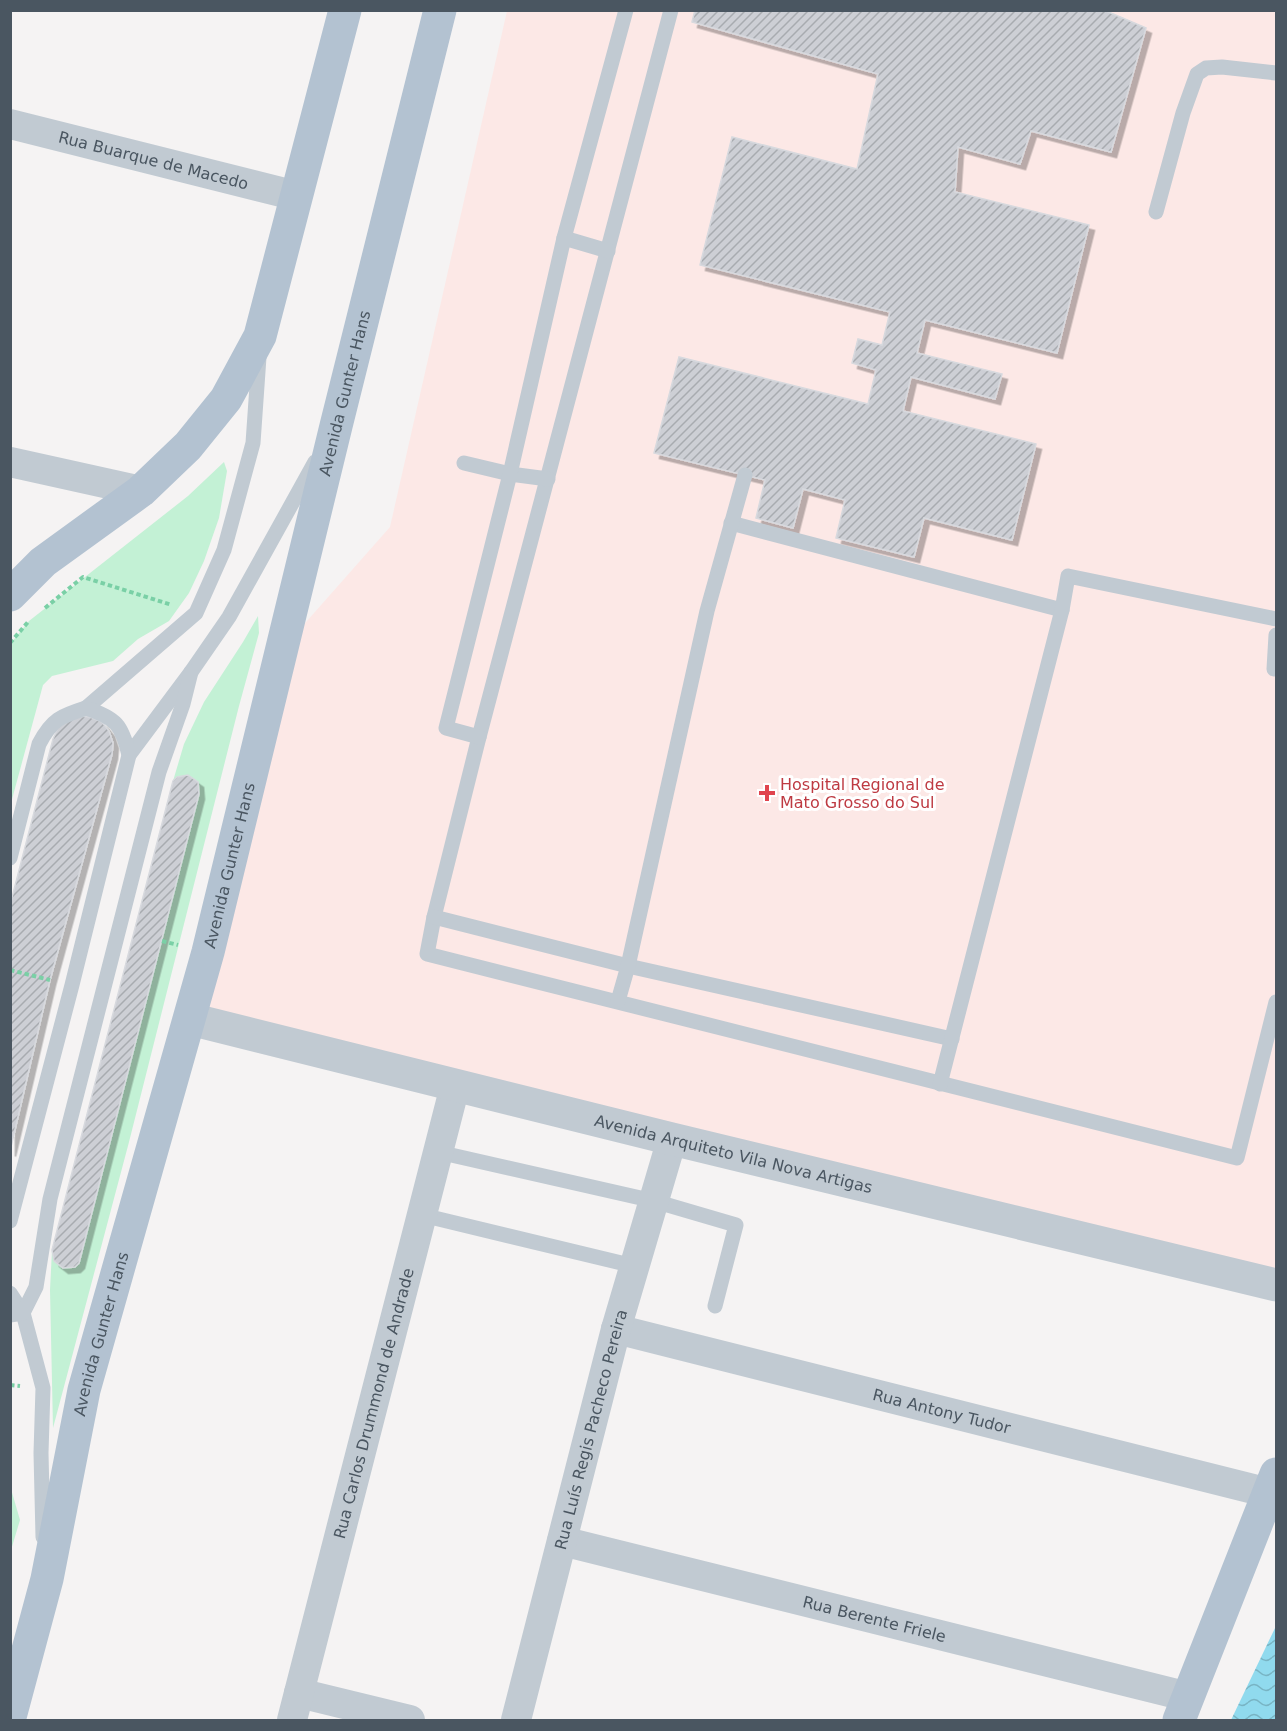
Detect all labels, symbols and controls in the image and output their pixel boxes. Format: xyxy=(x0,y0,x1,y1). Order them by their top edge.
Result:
street label: Rua Buarque de Macedo xyxy=(56,128,250,193)
street label: Avenida Gunter Hans xyxy=(315,308,375,478)
place label: Hospital Regional de Mato Grosso do Sul xyxy=(780,775,944,812)
street label: Avenida Gunter Hans xyxy=(200,781,259,950)
marker: Hospital Regional de Mato Grosso do Sul xyxy=(758,784,776,802)
street label: Avenida Arquiteto Vila Nova Artigas xyxy=(593,1111,874,1197)
street label: Avenida Gunter Hans xyxy=(70,1250,133,1418)
street label: Rua Carlos Drummond de Andrade xyxy=(330,1266,418,1541)
street label: Rua Luís Regis Pacheco Pereira xyxy=(551,1307,631,1552)
street label: Rua Antony Tudor xyxy=(871,1385,1013,1438)
street label: Rua Berente Friele xyxy=(801,1592,948,1646)

